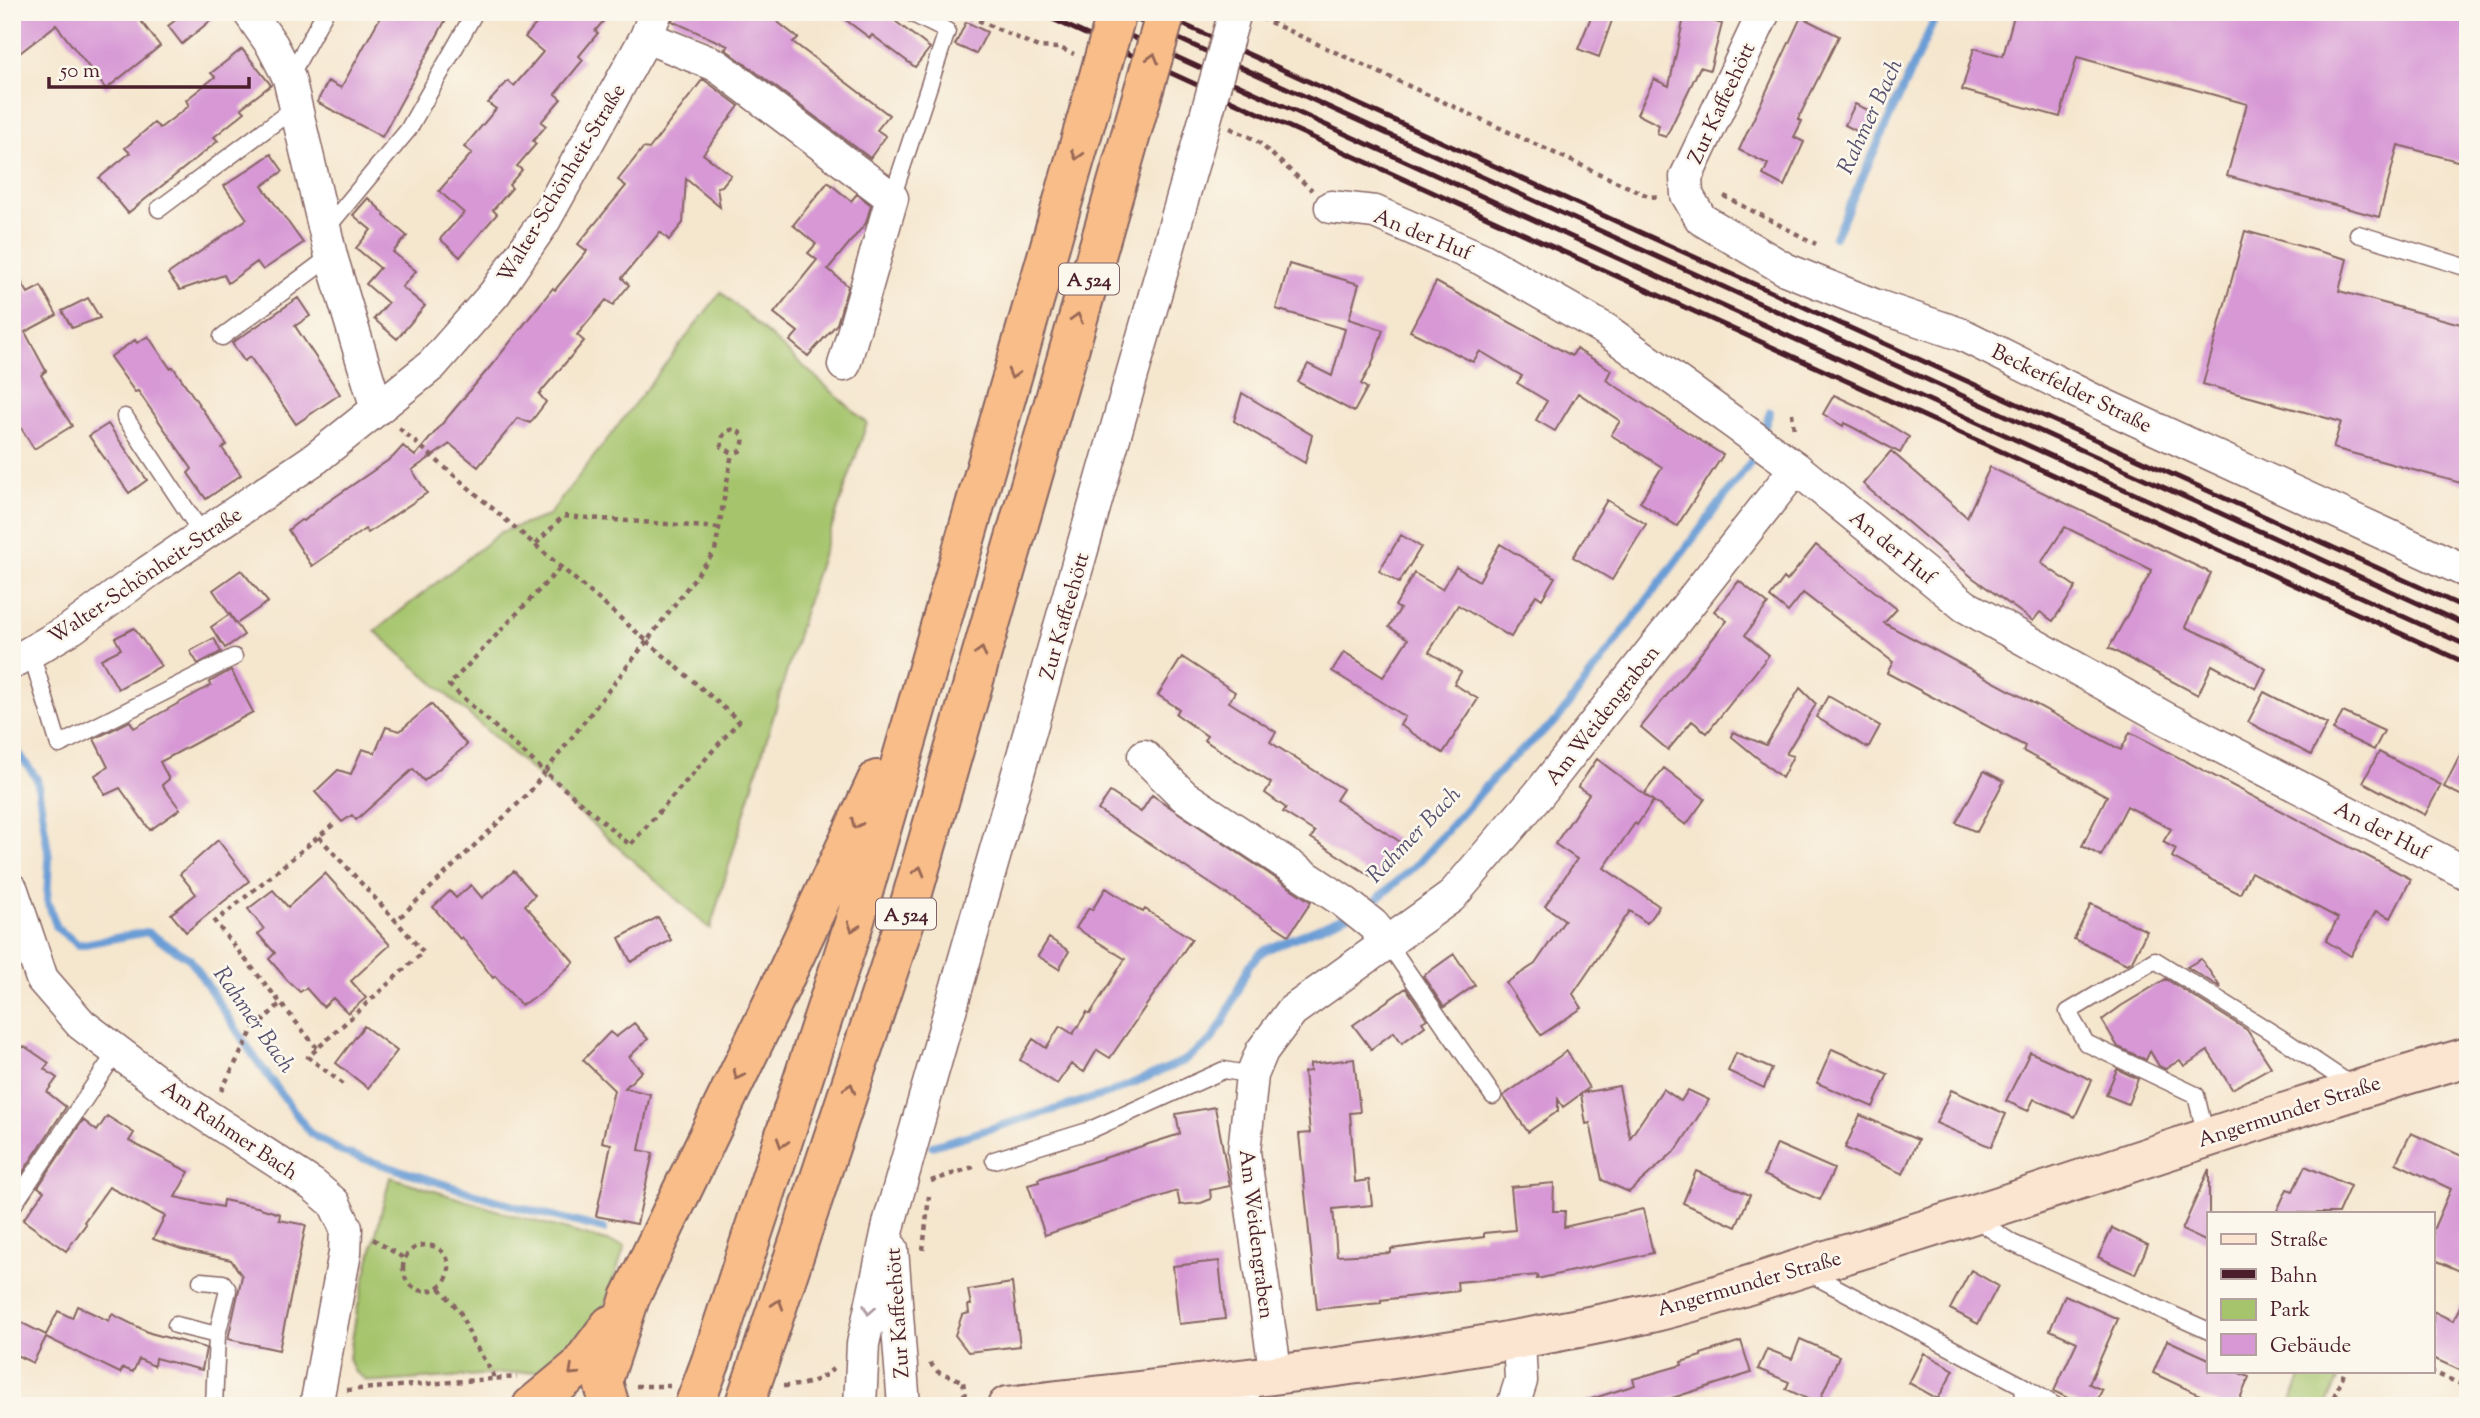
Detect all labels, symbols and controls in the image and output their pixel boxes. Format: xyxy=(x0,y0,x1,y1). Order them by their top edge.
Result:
street label: Zur Kaffeehött xyxy=(1682,38,1764,169)
scale bar xyxy=(49,46,248,90)
one-way arrow xyxy=(1144,52,1159,64)
water label: Rahmer Bach xyxy=(1830,54,1912,180)
text: 50 m xyxy=(59,57,100,87)
street label: Walter-Schönheit-Straße xyxy=(491,79,634,289)
one-way arrow xyxy=(1070,149,1085,161)
street label: An der Huf xyxy=(1369,203,1478,270)
road number: A 524 xyxy=(1059,264,1119,294)
one-way arrow xyxy=(1069,313,1083,325)
street label: Beckerfelder Straße xyxy=(1986,338,2156,442)
one-way arrow xyxy=(1007,368,1022,380)
street label: Walter-Schönheit-Straße xyxy=(43,501,249,653)
street label: An der Huf xyxy=(1842,504,1943,594)
street label: Zur Kaffeehött xyxy=(1033,550,1098,684)
street label: Am Weidengraben xyxy=(1539,640,1668,793)
one-way arrow xyxy=(973,646,988,658)
water label: Rahmer Bach xyxy=(1360,780,1470,892)
street label: An der Huf xyxy=(2328,795,2436,869)
one-way arrow xyxy=(850,817,864,829)
one-way arrow xyxy=(910,865,925,877)
road number: A 524 xyxy=(876,898,936,930)
one-way arrow xyxy=(847,920,861,933)
water label: Rahmer Bach xyxy=(204,960,302,1081)
one-way arrow xyxy=(732,1068,746,1080)
street label: Angermunder Straße xyxy=(2194,1069,2385,1157)
street label: Am Rahmer Bach xyxy=(154,1075,303,1189)
one-way arrow xyxy=(841,1082,856,1094)
one-way arrow xyxy=(776,1137,790,1149)
street label: Am Weidengraben xyxy=(1230,1148,1280,1321)
legend xyxy=(2207,1212,2434,1372)
text: Straße xyxy=(2270,1226,2328,1256)
street label: Angermunder Straße xyxy=(1654,1244,1845,1326)
street label: Zur Kaffeehött xyxy=(879,1247,919,1379)
text: Bahn xyxy=(2270,1262,2318,1292)
text: Park xyxy=(2270,1296,2311,1326)
one-way arrow xyxy=(770,1298,784,1310)
one-way arrow xyxy=(863,1304,878,1316)
text: Gebäude xyxy=(2270,1332,2351,1362)
one-way arrow xyxy=(569,1363,582,1375)

